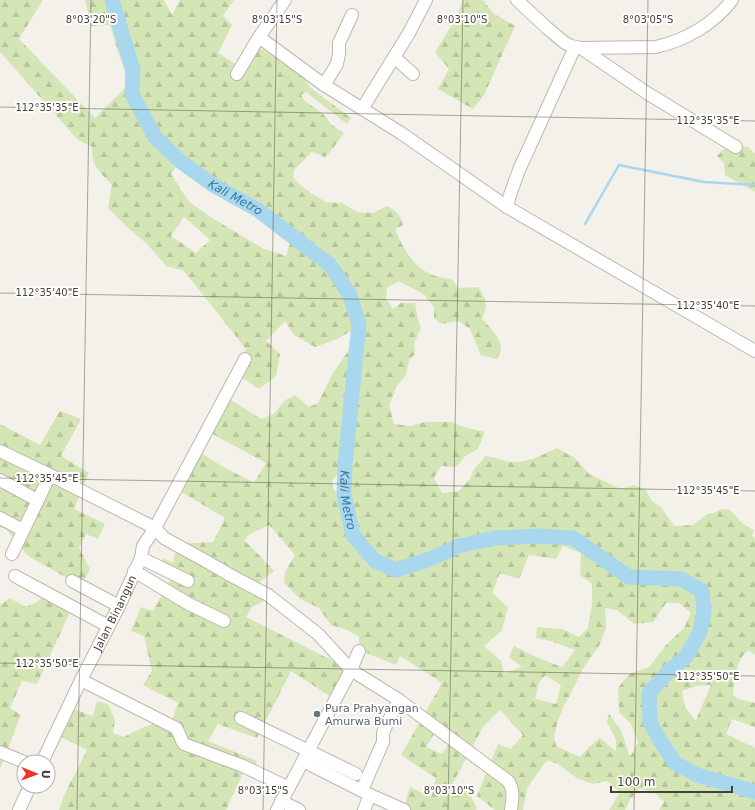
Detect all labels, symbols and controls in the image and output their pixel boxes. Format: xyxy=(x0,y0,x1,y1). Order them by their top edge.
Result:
text: 8°03'20"S xyxy=(66,14,116,25)
text: 8°03'15"S xyxy=(252,14,302,25)
text: 8°03'10"S xyxy=(437,14,487,25)
text: 8°03'05"S xyxy=(623,14,673,25)
text: 112°35'35"E xyxy=(15,102,79,113)
text: 112°35'35"E xyxy=(676,115,740,126)
water label: Kali Metro xyxy=(205,177,266,218)
text: 112°35'40"E xyxy=(15,287,79,298)
text: 112°35'40"E xyxy=(676,300,740,311)
water label: Kali Metro xyxy=(337,470,359,531)
text: 112°35'45"E xyxy=(15,473,79,484)
text: 112°35'45"E xyxy=(676,485,740,496)
street label: Jalan Binangun xyxy=(91,573,139,654)
text: 112°35'50"E xyxy=(15,658,79,669)
text: 112°35'50"E xyxy=(676,671,740,682)
place label: Pura Prahyangan Amurwa Bumi xyxy=(325,702,419,728)
marker: Pura Prahyangan Amurwa Bumi xyxy=(312,709,322,719)
north arrow xyxy=(16,754,56,794)
scale bar xyxy=(611,768,732,794)
text: U xyxy=(39,770,52,779)
text: 100 m xyxy=(617,775,655,789)
text: 8°03'15"S xyxy=(238,785,288,796)
text: 8°03'10"S xyxy=(424,785,474,796)

